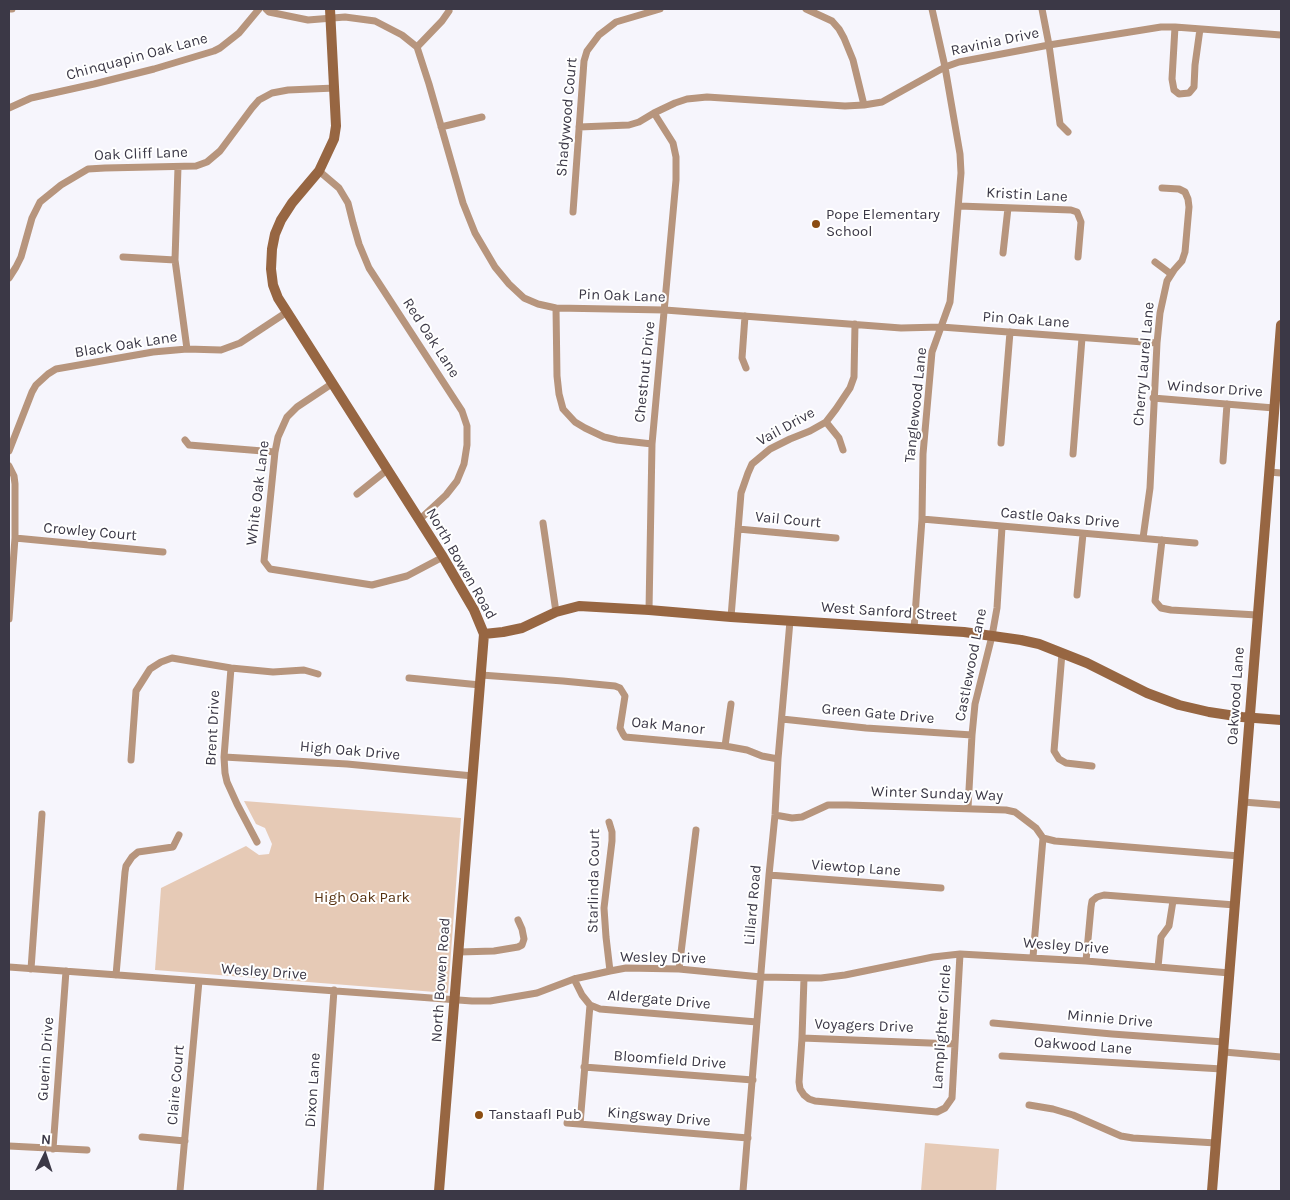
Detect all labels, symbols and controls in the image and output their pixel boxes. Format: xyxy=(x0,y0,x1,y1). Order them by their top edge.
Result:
street label: Ravinia Drive xyxy=(949,24,1041,60)
street label: Chinquapin Oak Lane xyxy=(64,29,210,85)
street label: Shadywood Court xyxy=(553,57,581,177)
street label: Oak Cliff Lane xyxy=(94,143,188,165)
street label: Kristin Lane xyxy=(986,184,1068,206)
place label: Pope Elementary School xyxy=(826,206,940,241)
marker: Pope Elementary School xyxy=(810,218,822,230)
street label: Pin Oak Lane xyxy=(578,285,666,307)
street label: Red Oak Lane xyxy=(399,295,463,381)
street label: Cherry Laurel Lane xyxy=(1130,301,1158,427)
street label: Pin Oak Lane xyxy=(982,308,1070,332)
street label: Chestnut Drive xyxy=(631,320,659,424)
street label: Black Oak Lane xyxy=(73,328,179,362)
street label: Tanglewood Lane xyxy=(901,347,931,463)
street label: Windsor Drive xyxy=(1167,377,1263,401)
street label: Vail Drive xyxy=(754,404,818,450)
street label: White Oak Lane xyxy=(243,439,273,547)
street label: Castle Oaks Drive xyxy=(1000,504,1120,532)
street label: North Bowen Road xyxy=(422,505,500,623)
street label: Vail Court xyxy=(754,508,822,532)
street label: Crowley Court xyxy=(43,519,137,545)
street label: West Sanford Street xyxy=(820,598,958,626)
street label: Castlewood Lane xyxy=(951,607,991,723)
street label: Oakwood Lane xyxy=(1224,646,1248,746)
street label: Brent Drive xyxy=(202,690,224,766)
street label: Green Gate Drive xyxy=(821,700,935,728)
street label: Oak Manor xyxy=(630,713,706,739)
street label: High Oak Drive xyxy=(299,738,401,764)
street label: Winter Sunday Way xyxy=(871,783,1003,805)
street label: Starlinda Court xyxy=(584,829,604,933)
street label: Viewtop Lane xyxy=(811,856,901,880)
street label: Lillard Road xyxy=(741,864,765,946)
park label: High Oak Park xyxy=(314,889,410,907)
street label: North Bowen Road xyxy=(428,917,454,1043)
street label: Wesley Drive xyxy=(1022,934,1110,958)
street label: Wesley Drive xyxy=(620,948,706,968)
street label: Wesley Drive xyxy=(220,960,308,984)
street label: Lamplighter Circle xyxy=(929,964,955,1090)
street label: Aldergate Drive xyxy=(607,987,711,1013)
street label: Minnie Drive xyxy=(1066,1006,1154,1032)
street label: Voyagers Drive xyxy=(814,1015,914,1037)
street label: Guerin Drive xyxy=(34,1016,58,1102)
street label: Oakwood Lane xyxy=(1033,1034,1133,1058)
street label: Claire Court xyxy=(164,1044,188,1126)
street label: Bloomfield Drive xyxy=(613,1047,727,1073)
street label: Dixon Lane xyxy=(301,1052,325,1128)
street label: Kingsway Drive xyxy=(607,1104,711,1130)
place label: Tanstaafl Pub xyxy=(489,1106,582,1124)
marker: Tanstaafl Pub xyxy=(473,1109,485,1121)
north arrow xyxy=(20,1130,70,1180)
text: N xyxy=(40,1131,52,1148)

